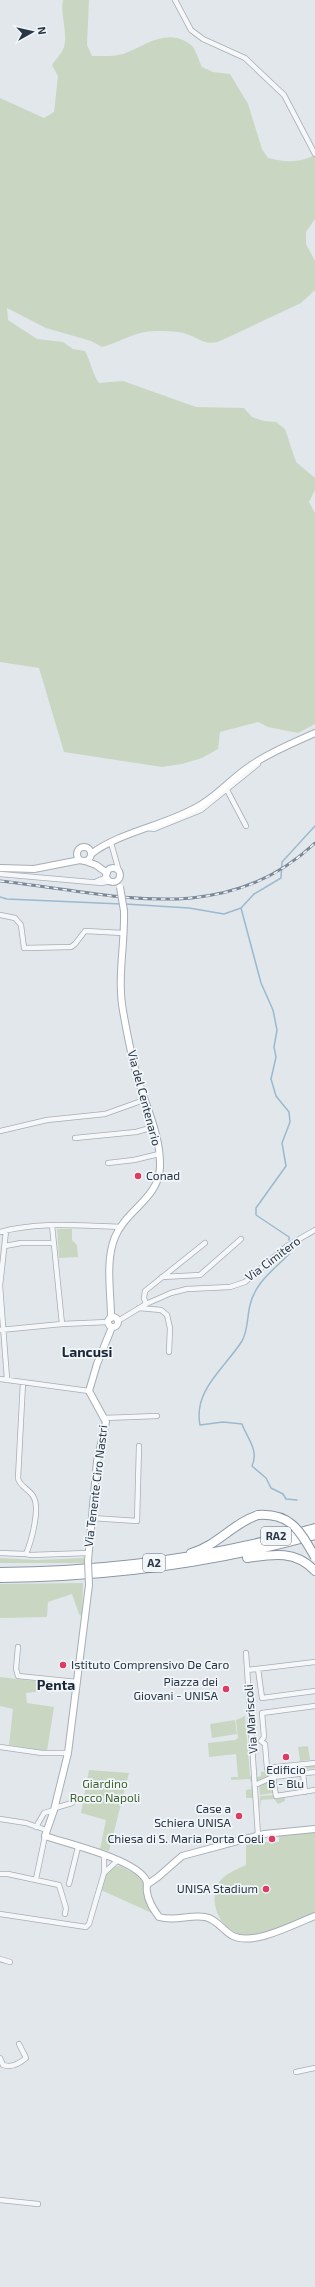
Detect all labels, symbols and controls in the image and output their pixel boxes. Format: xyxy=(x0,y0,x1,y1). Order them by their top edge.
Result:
north arrow xyxy=(12,12,52,52)
text: N xyxy=(35,26,49,35)
street label: Via del Centenario xyxy=(125,1048,164,1147)
place label: Conad xyxy=(146,1168,180,1182)
marker: Conad xyxy=(133,1171,143,1181)
street label: Via Cimitero xyxy=(242,1233,303,1283)
district label: Lancusi xyxy=(62,1343,112,1360)
street label: Via Tenente Ciro Nastri xyxy=(81,1424,109,1548)
road number: RA2 xyxy=(261,1527,291,1545)
road number: A2 xyxy=(143,1554,165,1572)
place label: Istituto Comprensivo De Caro xyxy=(71,1657,229,1671)
marker: Istituto Comprensivo De Caro xyxy=(58,1660,68,1670)
place label: Piazza dei Giovani - UNISA xyxy=(133,1674,219,1702)
district label: Penta xyxy=(37,1676,75,1693)
marker: Piazza dei Giovani - UNISA xyxy=(221,1684,231,1694)
street label: Via Mariscoli xyxy=(241,1684,259,1754)
marker: Edificio B - Blu xyxy=(281,1752,291,1762)
place label: Edificio B - Blu xyxy=(266,1762,306,1790)
park label: Giardino Rocco Napoli xyxy=(70,1776,140,1804)
place label: Case a Schiera UNISA xyxy=(154,1801,232,1829)
marker: Case a Schiera UNISA xyxy=(234,1811,244,1821)
place label: Chiesa di S. Maria Porta Coeli xyxy=(107,1831,264,1845)
marker: Chiesa di S. Maria Porta Coeli xyxy=(267,1834,277,1844)
place label: UNISA Stadium xyxy=(177,1881,258,1895)
marker: UNISA Stadium xyxy=(261,1884,271,1894)

